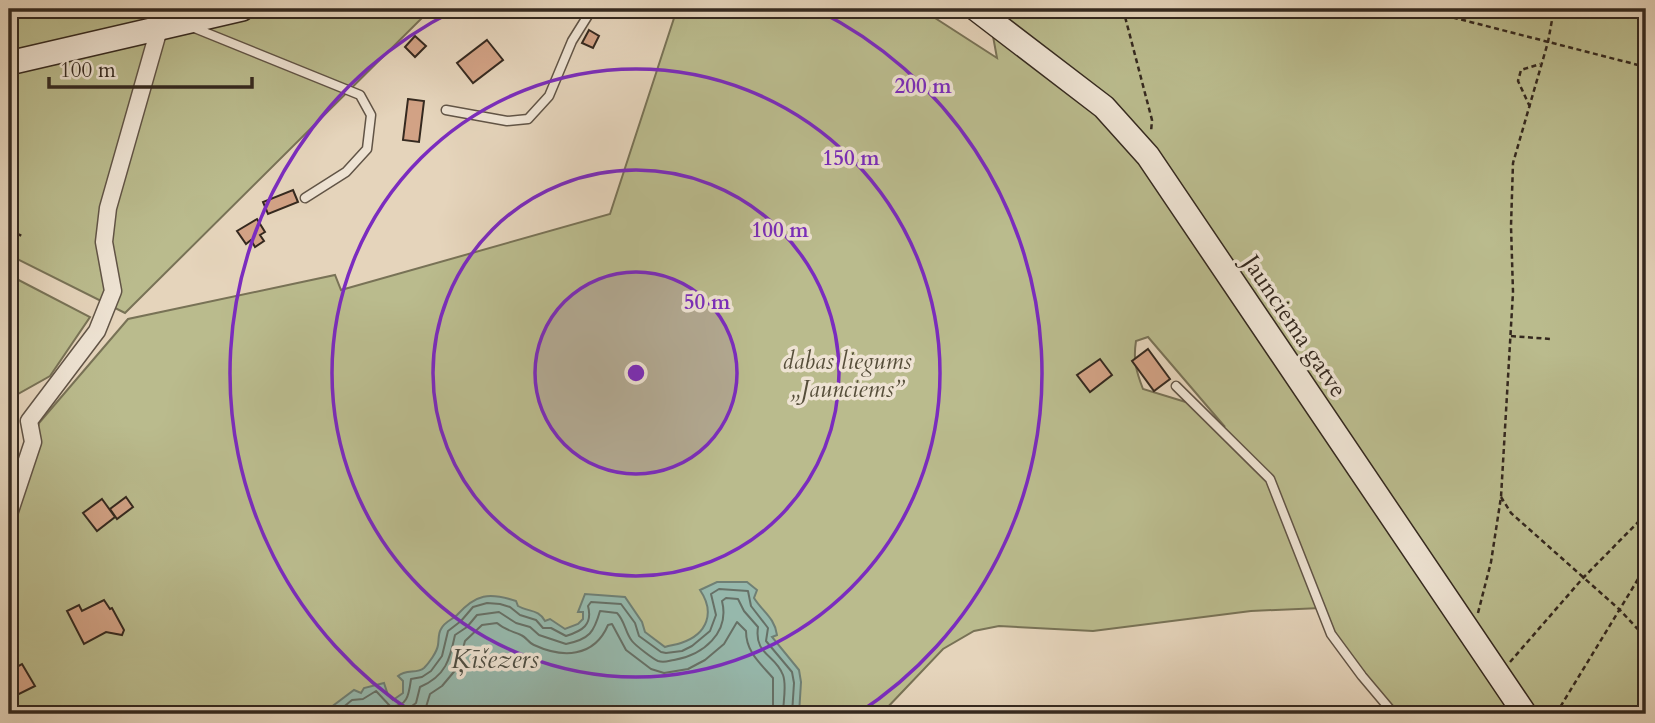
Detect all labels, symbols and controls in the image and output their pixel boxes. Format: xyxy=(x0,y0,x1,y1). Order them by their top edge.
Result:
scale bar xyxy=(49,46,252,90)
text: 100 m xyxy=(60,56,116,85)
text: 200 m xyxy=(894,72,952,101)
text: 150 m xyxy=(822,144,880,173)
text: 100 m xyxy=(751,216,809,245)
street label: Jaunciema gatve xyxy=(1233,246,1355,404)
text: 50 m xyxy=(684,288,731,317)
park label: dabas liegums „Jaunciems” xyxy=(782,345,912,406)
centre of rings xyxy=(624,361,648,385)
water label: Ķīšezers xyxy=(451,642,539,677)

